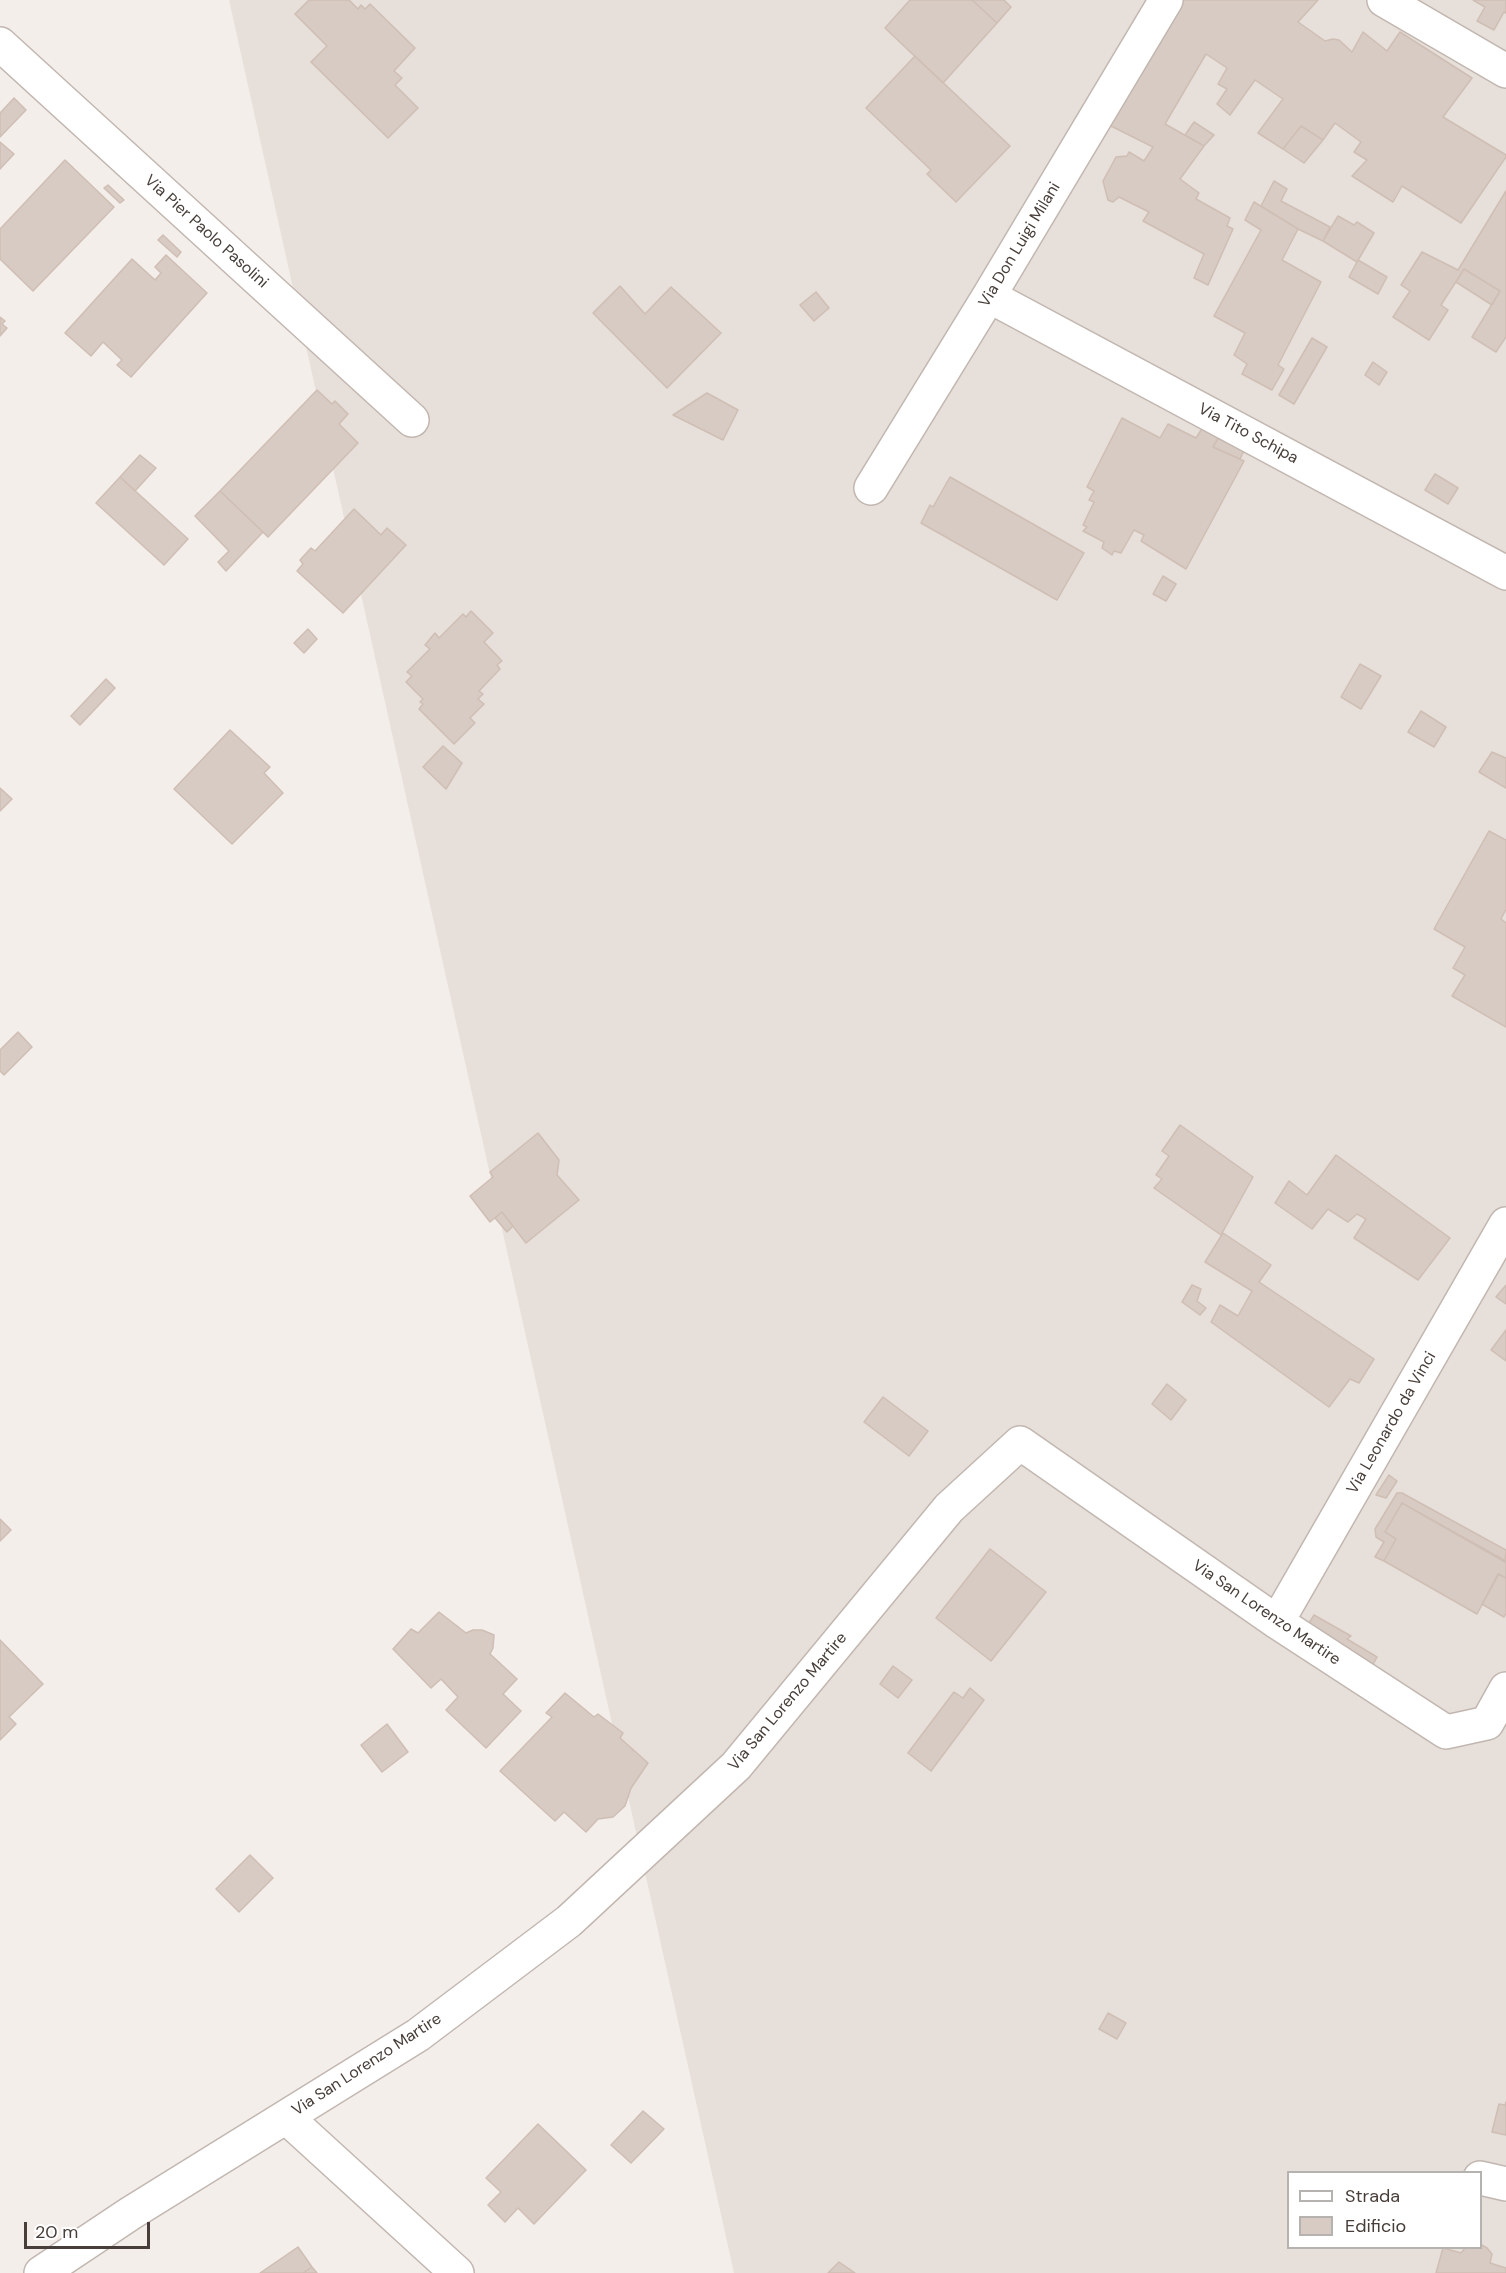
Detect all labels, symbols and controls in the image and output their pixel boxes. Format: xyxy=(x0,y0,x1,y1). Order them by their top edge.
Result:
street label: Via Pier Paolo Pasolini xyxy=(140,171,272,293)
street label: Via Don Luigi Milani xyxy=(975,179,1065,311)
street label: Via Tito Schipa xyxy=(1195,400,1301,468)
street label: Via Leonardo da Vinci xyxy=(1343,1348,1441,1498)
street label: Via San Lorenzo Martire xyxy=(1188,1556,1344,1670)
street label: Via San Lorenzo Martire xyxy=(725,1629,851,1775)
street label: Via San Lorenzo Martire xyxy=(289,2009,445,2121)
legend xyxy=(1287,2171,1482,2249)
text: Strada xyxy=(1345,2184,1400,2208)
scale bar xyxy=(27,2210,153,2248)
text: Edificio xyxy=(1345,2214,1406,2238)
text: 20 m xyxy=(35,2220,78,2244)

